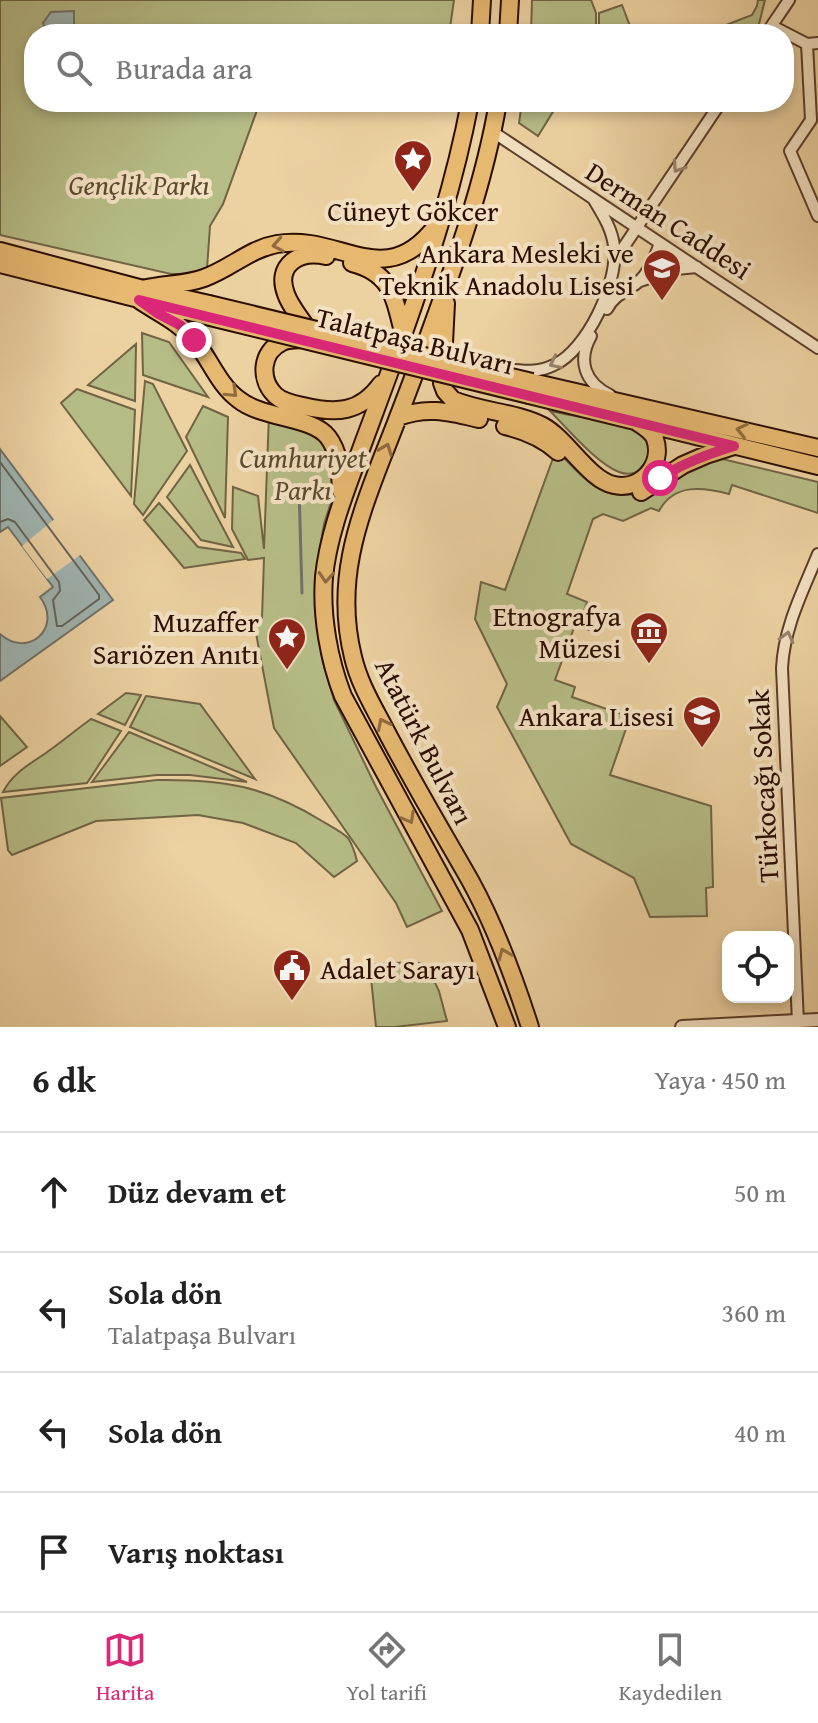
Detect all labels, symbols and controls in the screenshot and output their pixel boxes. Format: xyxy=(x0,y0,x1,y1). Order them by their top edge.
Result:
search box xyxy=(24,24,794,112)
icon: search xyxy=(52,46,96,90)
text: Burada ara xyxy=(116,46,253,90)
place icon: Cüneyt Gökcer xyxy=(392,138,434,193)
street label: Derman Caddesi xyxy=(578,151,760,289)
one-way arrow xyxy=(673,158,688,173)
park label: Gençlik Parkı xyxy=(69,164,209,205)
place label: Cüneyt Gökcer xyxy=(327,190,499,231)
place label: Ankara Mesleki ve Teknik Anadolu Lisesi xyxy=(379,232,634,305)
one-way arrow xyxy=(272,235,285,252)
school or university icon: Ankara Mesleki ve Teknik Anadolu Lisesi xyxy=(641,247,683,302)
street label: Talatpaşa Bulvarı xyxy=(312,296,518,384)
route end xyxy=(176,322,212,358)
one-way arrow xyxy=(549,353,563,369)
one-way arrow xyxy=(223,383,237,398)
one-way arrow xyxy=(736,422,749,439)
park label: Cumhuriyet Parkı xyxy=(239,437,368,510)
one-way arrow xyxy=(376,443,393,457)
route start xyxy=(642,460,678,496)
one-way arrow xyxy=(318,571,335,584)
place label: Etnografya Müzesi xyxy=(493,595,622,668)
place label: Muzaffer Sarıözen Anıtı xyxy=(93,601,259,674)
museum icon: Etnografya Müzesi xyxy=(628,610,670,665)
place icon: Muzaffer Sarıözen Anıtı xyxy=(266,616,308,671)
one-way arrow xyxy=(777,630,794,644)
street label: Atatürk Bulvarı xyxy=(365,651,485,831)
street label: Türkocağı Sokak xyxy=(737,688,789,884)
school or university icon: Ankara Lisesi xyxy=(681,694,723,749)
place label: Ankara Lisesi xyxy=(518,695,674,736)
one-way arrow xyxy=(377,718,392,732)
one-way arrow xyxy=(400,810,415,824)
map controls xyxy=(722,931,794,1003)
button: locate xyxy=(722,931,794,1003)
public building icon: Adalet Sarayı xyxy=(271,947,313,1002)
place label: Adalet Sarayı xyxy=(320,948,476,989)
one-way arrow xyxy=(497,948,513,962)
text: 6 dk xyxy=(32,1055,96,1104)
text: Yaya · 450 m xyxy=(655,1060,786,1099)
icon: ahead xyxy=(32,1170,76,1214)
text: Düz devam et xyxy=(108,1170,286,1214)
text: 50 m xyxy=(734,1173,786,1212)
text: Sola dön xyxy=(108,1271,222,1315)
icon: left xyxy=(32,1290,76,1334)
text: 360 m xyxy=(721,1293,786,1332)
text: Talatpaşa Bulvarı xyxy=(108,1315,296,1354)
icon: left xyxy=(32,1410,76,1454)
text: Sola dön xyxy=(108,1410,222,1454)
text: 40 m xyxy=(734,1413,786,1452)
icon: arrive xyxy=(32,1530,76,1574)
text: Varış noktası xyxy=(108,1530,284,1574)
tab: Harita xyxy=(96,1628,154,1708)
tab: Yol tarifi xyxy=(346,1628,427,1708)
tab: Kaydedilen xyxy=(619,1628,722,1708)

